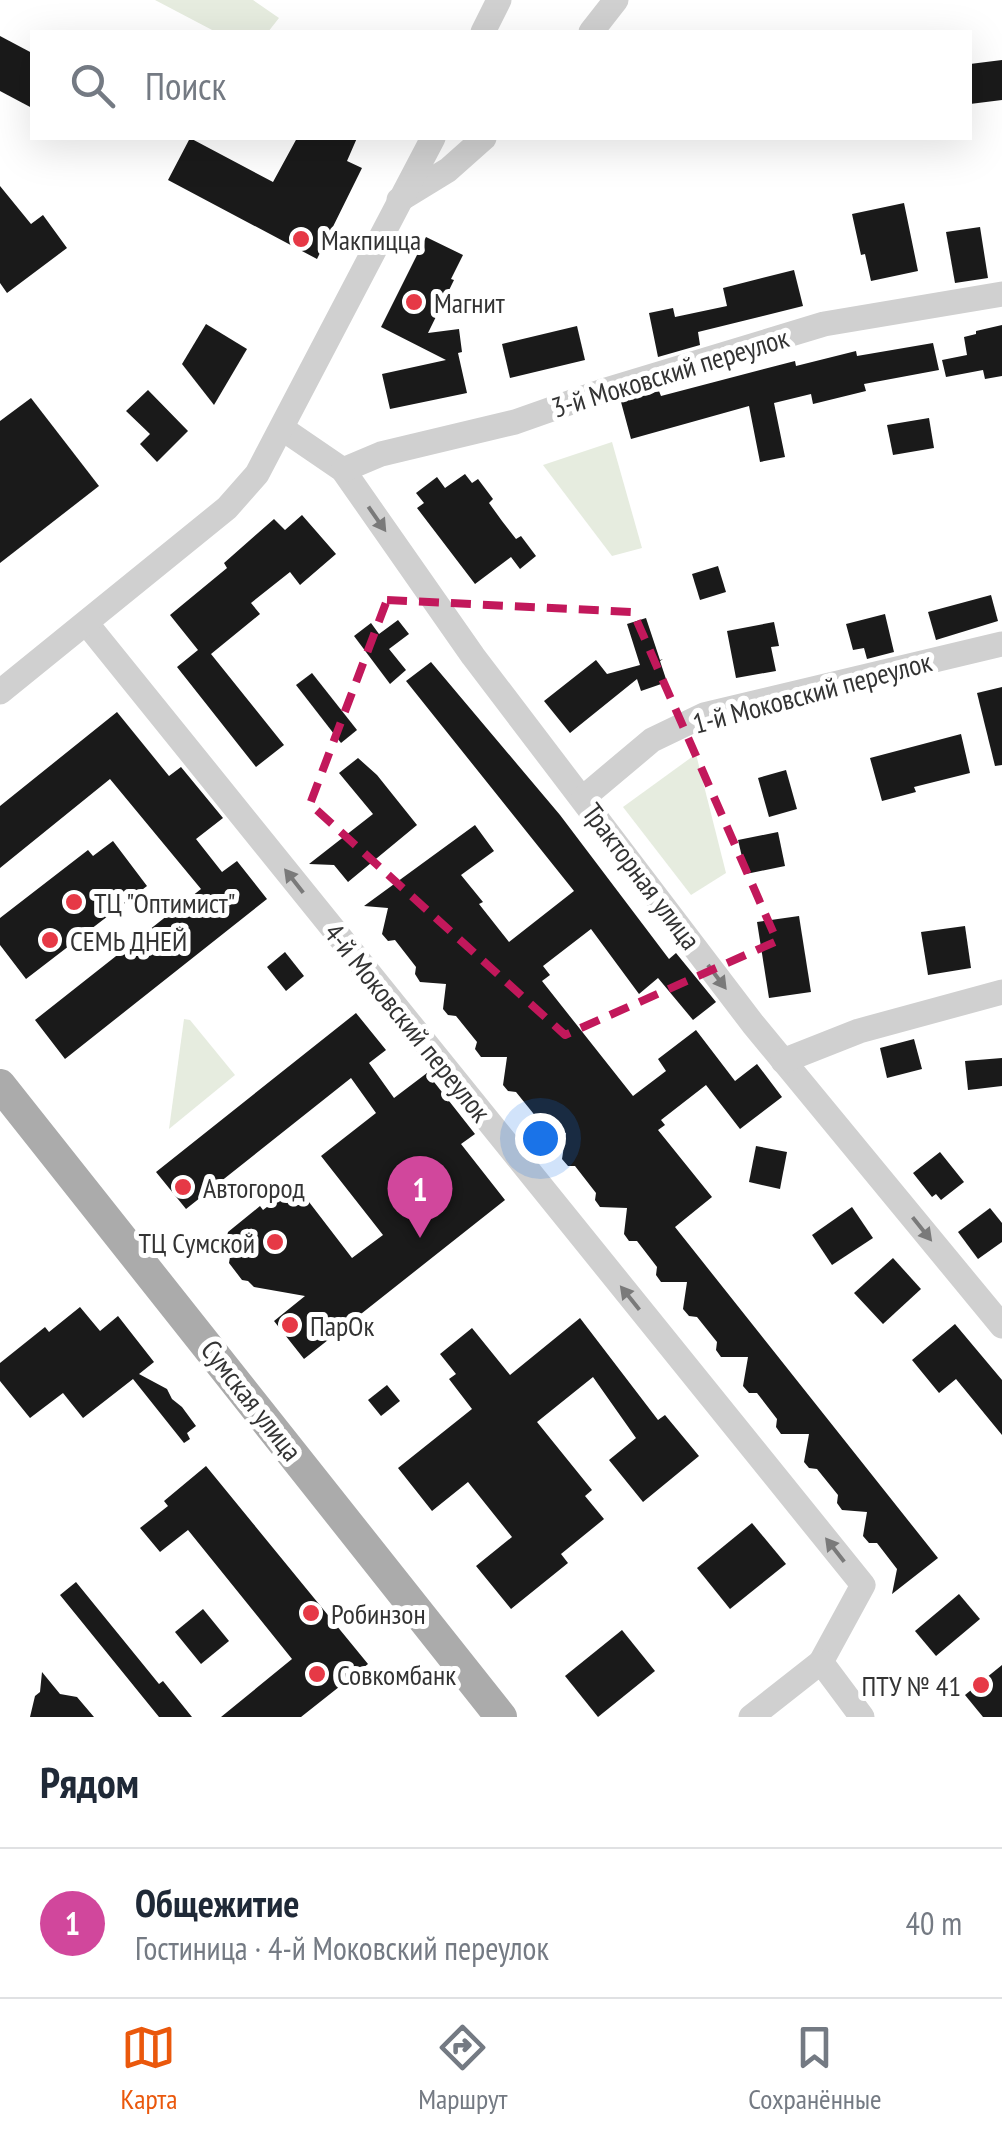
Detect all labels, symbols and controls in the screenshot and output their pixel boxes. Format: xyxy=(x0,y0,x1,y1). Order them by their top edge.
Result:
search box xyxy=(30,30,972,140)
icon: search xyxy=(65,58,120,113)
text: Поиск xyxy=(145,61,226,110)
place label: Макпицца xyxy=(321,221,421,258)
marker: Макпицца xyxy=(290,228,312,250)
place label: Магнит xyxy=(434,284,505,321)
marker: Магнит xyxy=(403,291,425,313)
street label: 3-й Моковский переулок xyxy=(547,318,793,426)
one-way arrow xyxy=(367,506,386,533)
street label: 1-й Моковский переулок xyxy=(689,642,936,742)
street label: Тракторная улица xyxy=(575,795,709,957)
one-way arrow xyxy=(285,868,305,894)
place label: ТЦ "Оптимист" xyxy=(94,884,236,921)
marker: ТЦ "Оптимист" xyxy=(63,891,85,913)
street label: 4-й Моковский переулок xyxy=(316,915,500,1129)
place label: СЕМЬ ДНЕЙ xyxy=(70,922,187,959)
marker: СЕМЬ ДНЕЙ xyxy=(39,929,61,951)
one-way arrow xyxy=(707,964,727,990)
your location xyxy=(515,1113,566,1164)
pin: 1 xyxy=(388,1156,452,1238)
place label: Автогород xyxy=(203,1169,305,1206)
marker: Автогород xyxy=(172,1176,194,1198)
one-way arrow xyxy=(911,1216,932,1241)
place label: ТЦ Сумской xyxy=(138,1224,255,1261)
marker: ТЦ Сумской xyxy=(264,1231,286,1253)
one-way arrow xyxy=(620,1285,641,1310)
place label: ПарОк xyxy=(310,1307,374,1344)
marker: ПарОк xyxy=(279,1314,301,1336)
street label: Сумская улица xyxy=(193,1332,311,1468)
one-way arrow xyxy=(826,1537,846,1563)
place label: Робинзон xyxy=(331,1595,426,1632)
marker: Робинзон xyxy=(300,1602,322,1624)
place label: Совкомбанк xyxy=(337,1656,456,1693)
marker: Совкомбанк xyxy=(306,1663,328,1685)
place label: ПТУ № 41 xyxy=(862,1667,961,1704)
marker: ПТУ № 41 xyxy=(970,1674,992,1696)
text: Рядом xyxy=(40,1755,139,1810)
text: Общежитие xyxy=(135,1878,300,1927)
text: 1 xyxy=(65,1902,80,1944)
text: 40 m xyxy=(906,1902,962,1944)
text: Гостиница · 4-й Моковский переулок xyxy=(135,1927,549,1969)
tab: Карта xyxy=(120,2020,177,2117)
tab: Маршрут xyxy=(418,2020,508,2117)
tab: Сохранённые xyxy=(748,2020,882,2117)

